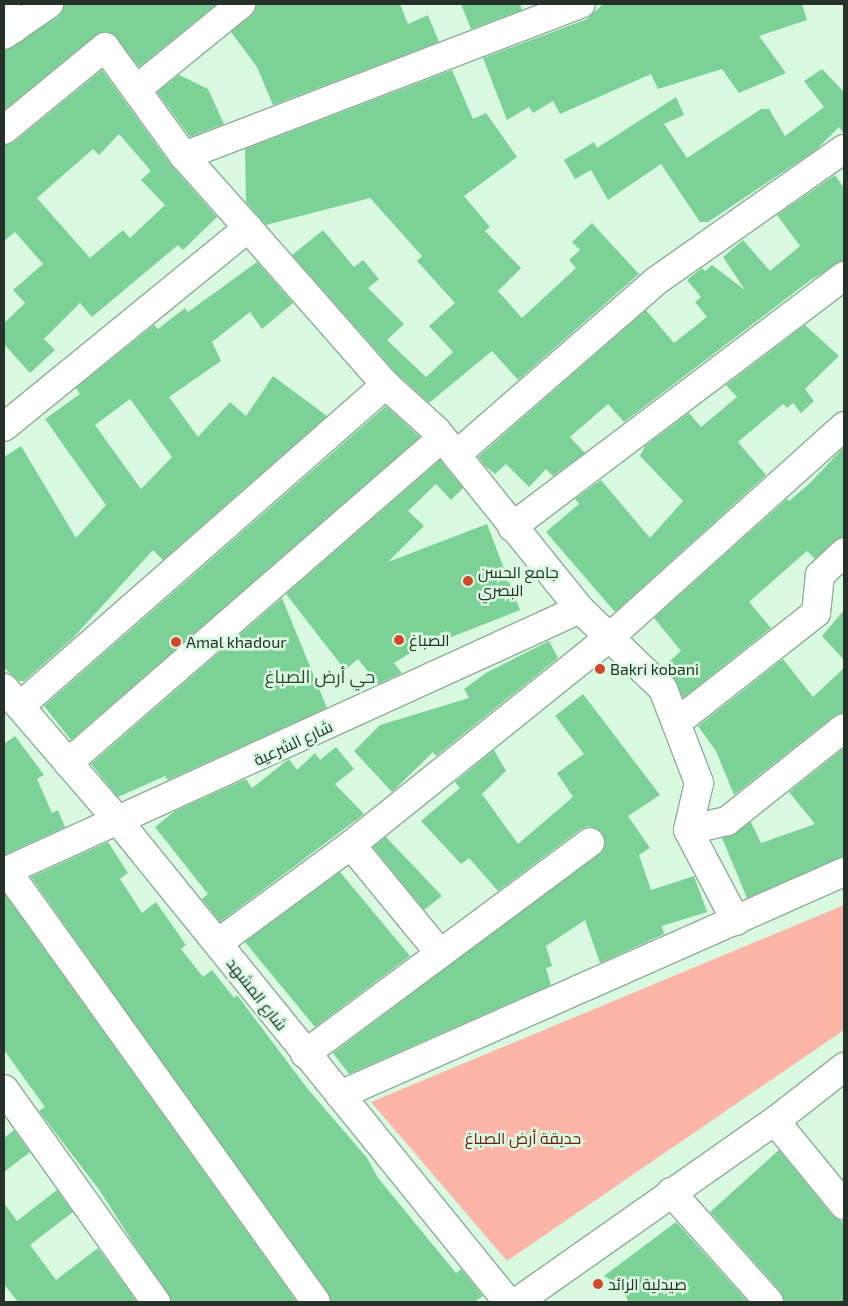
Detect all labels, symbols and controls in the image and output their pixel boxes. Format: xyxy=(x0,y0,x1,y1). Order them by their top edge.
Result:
place label: جامع الحسن البصري xyxy=(478,562,559,600)
marker: جامع الحسن البصري xyxy=(462,575,474,587)
place label: الصباغ xyxy=(409,630,450,650)
place label: Amal khadour xyxy=(186,632,287,652)
marker: الصباغ xyxy=(393,634,405,646)
marker: Amal khadour xyxy=(170,636,182,648)
place label: Bakri kobani xyxy=(610,659,699,679)
marker: Bakri kobani xyxy=(594,663,606,675)
district label: حي أرض الصباغ xyxy=(265,665,375,687)
street label: شارع الشرعية xyxy=(250,716,336,770)
street label: شارع المشهد xyxy=(223,954,291,1034)
park label: حديقة أرض الصباغ xyxy=(465,1128,581,1148)
place label: صيدلية الرائد xyxy=(608,1274,687,1294)
marker: صيدلية الرائد xyxy=(592,1278,604,1290)

